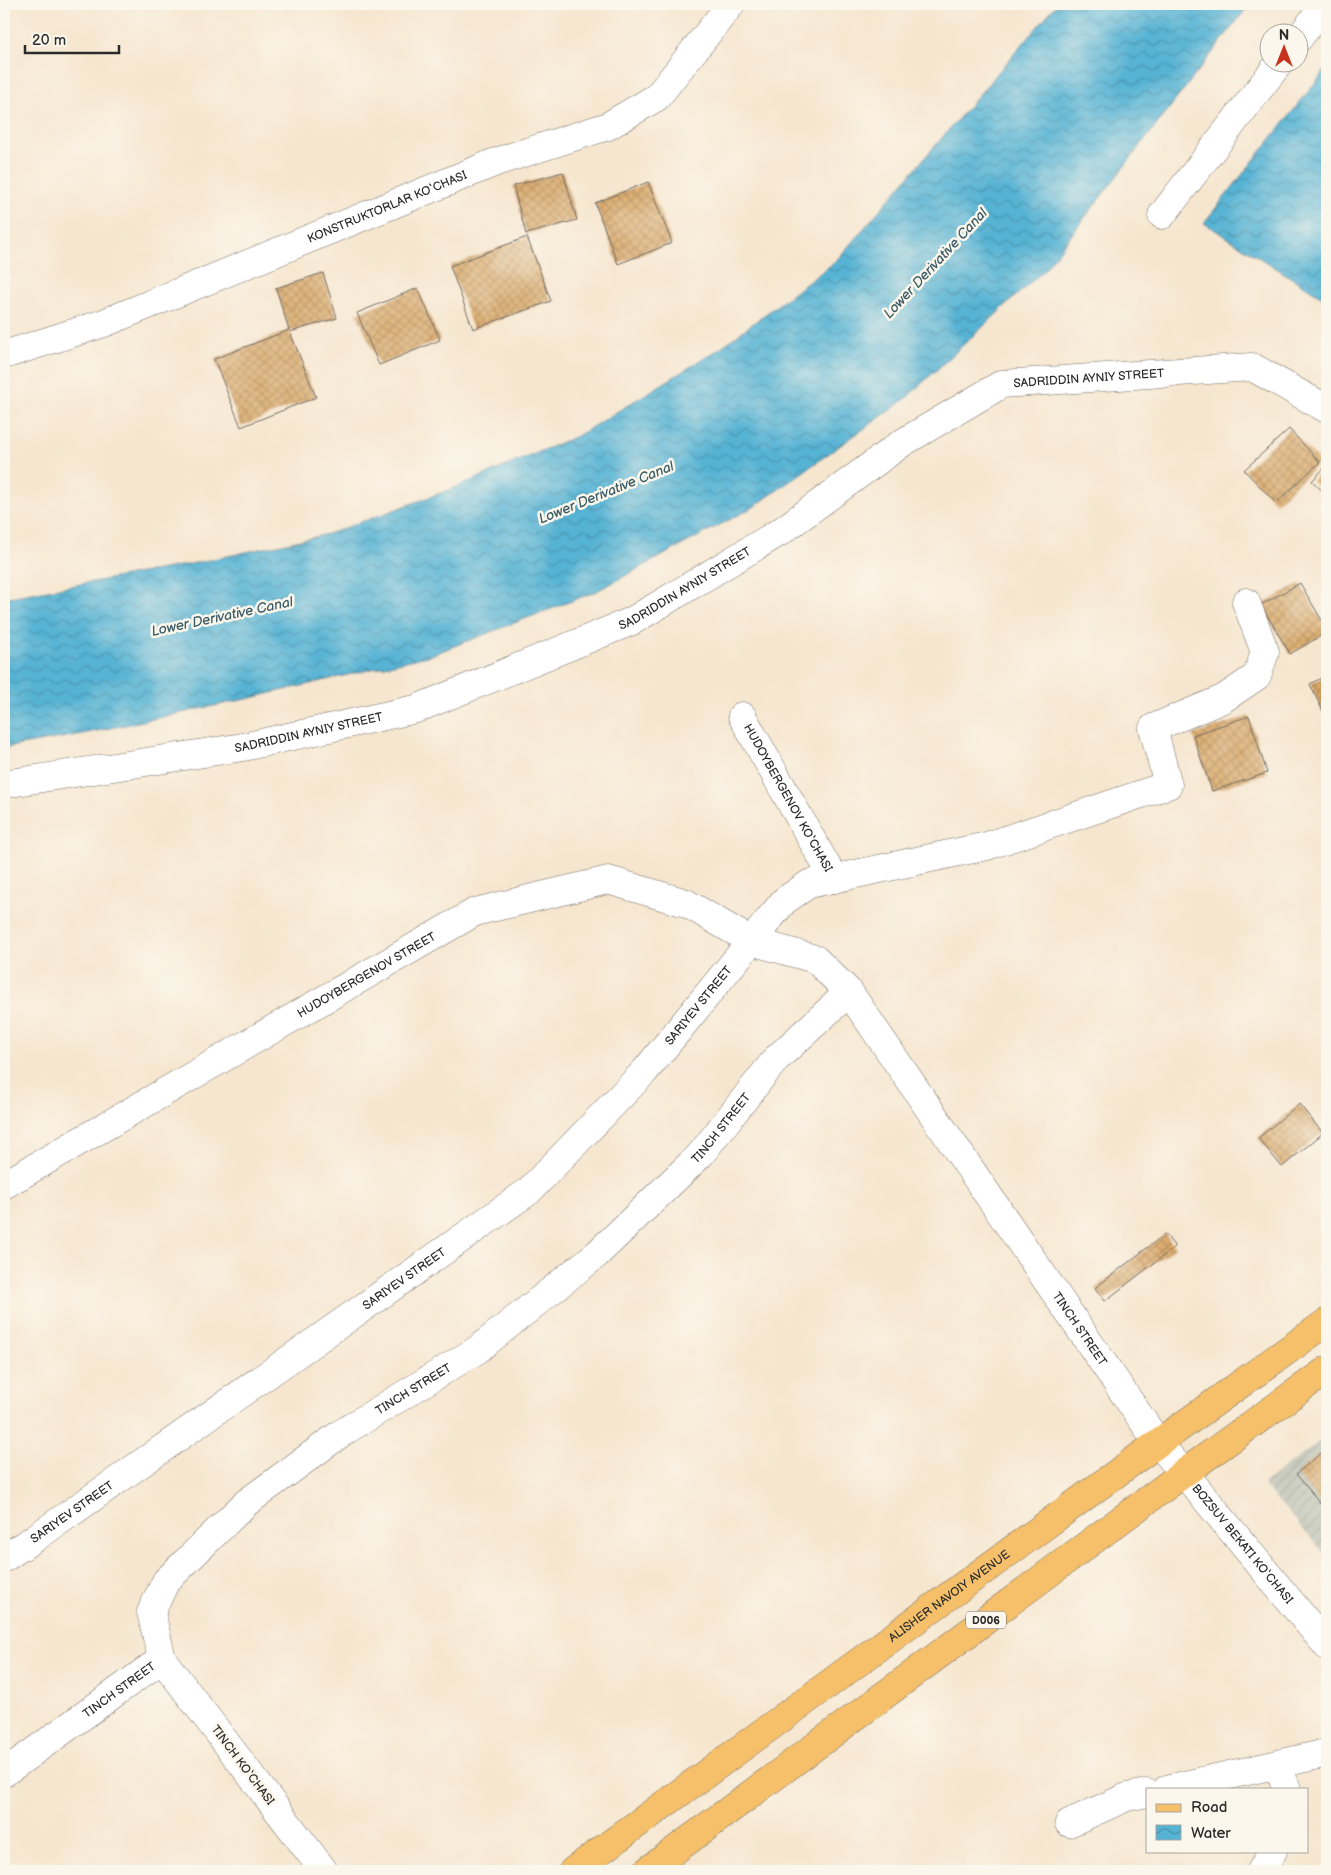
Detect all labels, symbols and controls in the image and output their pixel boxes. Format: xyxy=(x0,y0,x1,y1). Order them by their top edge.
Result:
scale bar xyxy=(25,22,119,54)
north arrow xyxy=(1258,22,1308,72)
text: N xyxy=(1279,27,1289,44)
text: 20 m xyxy=(32,31,66,50)
street label: KONSTRUKTORLAR KO‘CHASI xyxy=(305,168,469,247)
water label: Lower Derivative Canal xyxy=(880,204,991,322)
street label: SADRIDDIN AYNIY STREET xyxy=(1013,366,1165,391)
water label: Lower Derivative Canal xyxy=(536,457,677,527)
street label: SADRIDDIN AYNIY STREET xyxy=(617,544,754,634)
water label: Lower Derivative Canal xyxy=(150,593,295,640)
street label: SADRIDDIN AYNIY STREET xyxy=(234,709,385,756)
street label: HUDOYBERGENOV KO‘CHASI xyxy=(740,721,836,875)
street label: HUDOYBERGENOV STREET xyxy=(295,929,439,1021)
street label: SARIYEV STREET xyxy=(662,963,736,1049)
street label: TINCH STREET xyxy=(689,1090,755,1167)
street label: SARIYEV STREET xyxy=(360,1244,450,1313)
street label: TINCH STREET xyxy=(1049,1289,1110,1370)
street label: TINCH STREET xyxy=(373,1360,455,1418)
street label: SARIYEV STREET xyxy=(28,1478,117,1547)
street label: BOZSUV BEKATI KO‘CHASI xyxy=(1188,1481,1296,1607)
street label: ALISHER NAVOIY AVENUE xyxy=(886,1547,1013,1646)
road number: D006 xyxy=(966,1612,1006,1628)
street label: TINCH STREET xyxy=(80,1659,159,1722)
street label: TINCH KO‘CHASI xyxy=(208,1722,278,1808)
legend xyxy=(1146,1788,1308,1852)
text: Road xyxy=(1191,1798,1227,1817)
text: Water xyxy=(1191,1824,1231,1843)

